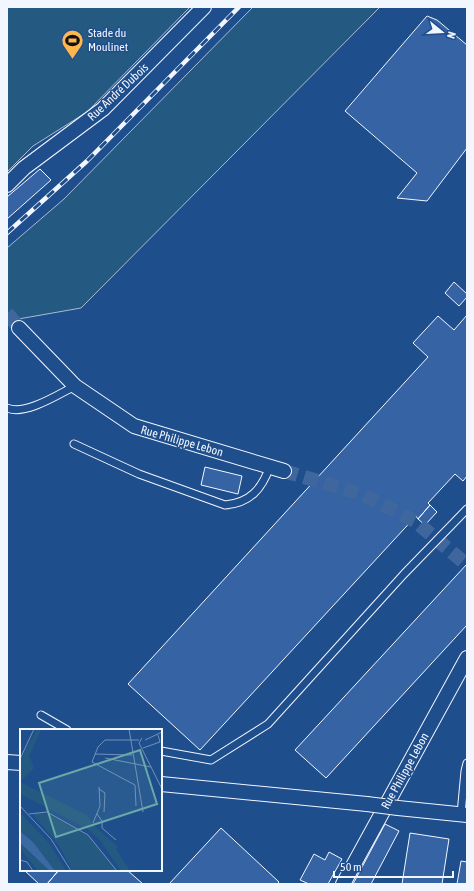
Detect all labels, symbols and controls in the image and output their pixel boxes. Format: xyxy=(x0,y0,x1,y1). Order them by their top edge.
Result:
north arrow xyxy=(422,12,462,52)
place label: Stade du Moulinet xyxy=(88,26,129,54)
sports icon: Stade du Moulinet xyxy=(60,27,86,60)
text: N xyxy=(445,30,458,40)
street label: Rue André Dubois xyxy=(85,60,151,124)
street label: Rue Philippe Lebon xyxy=(139,423,225,459)
inset map xyxy=(20,729,162,871)
street label: Rue Philippe Lebon xyxy=(378,730,432,812)
scale bar xyxy=(334,853,453,879)
text: 50 m xyxy=(340,860,362,874)

